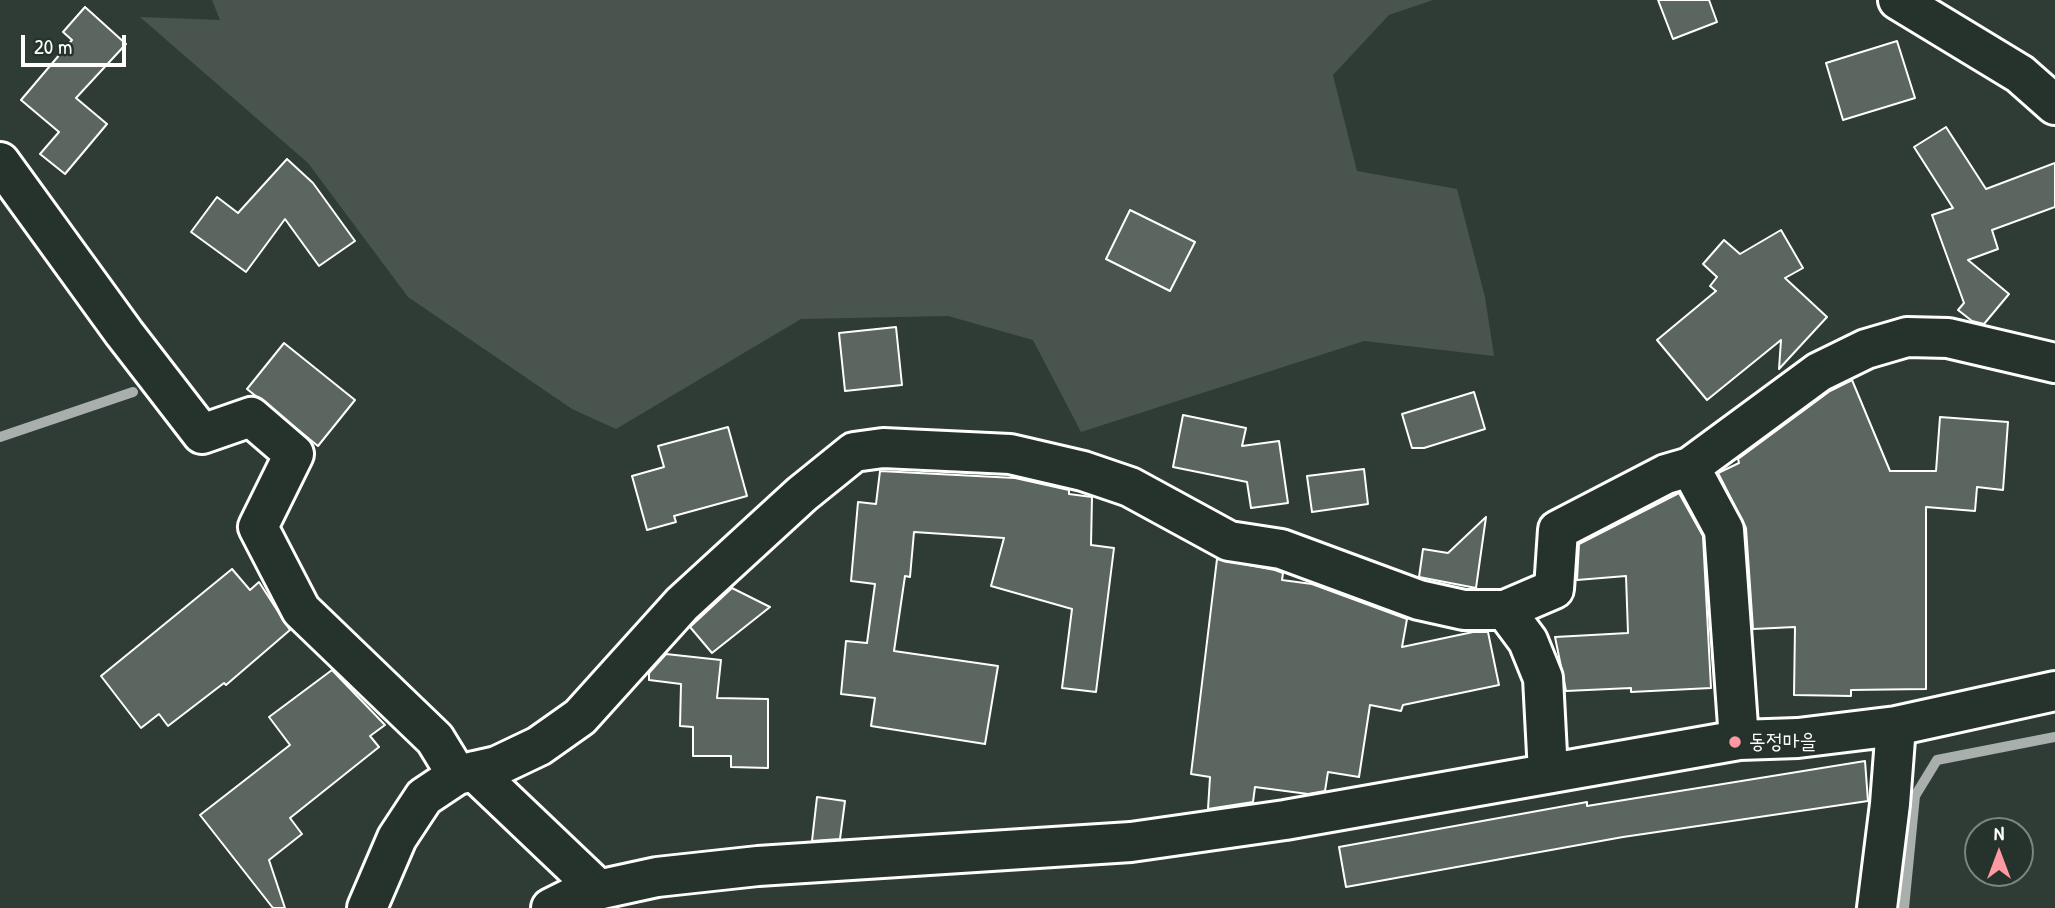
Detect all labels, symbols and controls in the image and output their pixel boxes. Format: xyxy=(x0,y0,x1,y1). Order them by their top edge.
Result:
scale bar xyxy=(24,21,130,65)
text: 20 m xyxy=(34,32,72,61)
place label: 동정마을 xyxy=(1749,729,1817,755)
marker: 동정마을 xyxy=(1727,734,1743,750)
north arrow xyxy=(1964,817,2034,887)
text: N xyxy=(1994,820,2004,846)

